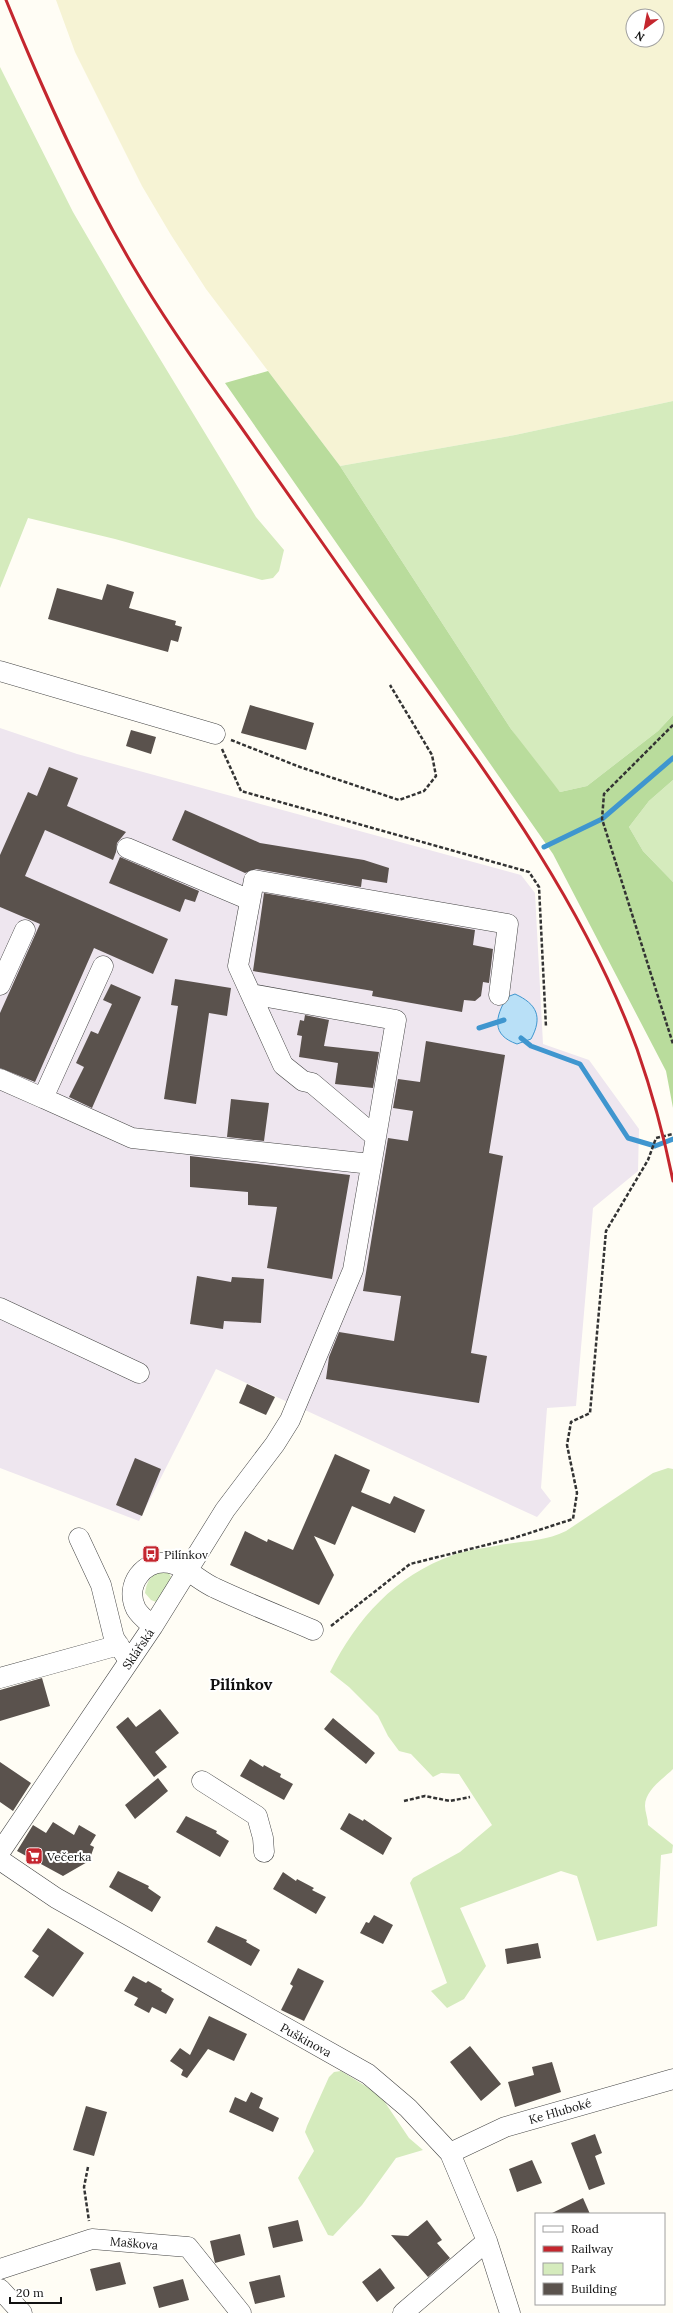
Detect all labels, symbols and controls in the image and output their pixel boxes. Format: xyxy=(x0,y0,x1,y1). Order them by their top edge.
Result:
north arrow xyxy=(625,8,665,48)
text: N xyxy=(632,28,647,45)
bus stop icon: Pilínkov xyxy=(141,1544,161,1564)
place label: Pilínkov xyxy=(164,1547,209,1562)
street label: Sklářská xyxy=(119,1626,157,1672)
district label: Pilínkov xyxy=(210,1674,273,1694)
supermarket icon: Večerka xyxy=(24,1846,44,1866)
place label: Večerka xyxy=(46,1849,91,1864)
street label: Puškinova xyxy=(278,2020,334,2060)
street label: Ke Hluboké xyxy=(527,2095,593,2127)
legend xyxy=(535,2213,665,2305)
text: Road xyxy=(571,2221,599,2236)
street label: Maškova xyxy=(109,2233,159,2253)
text: Railway xyxy=(571,2241,614,2256)
text: Park xyxy=(571,2261,597,2276)
scale bar xyxy=(10,2279,61,2305)
text: Building xyxy=(571,2281,617,2296)
text: 20 m xyxy=(16,2285,44,2300)

